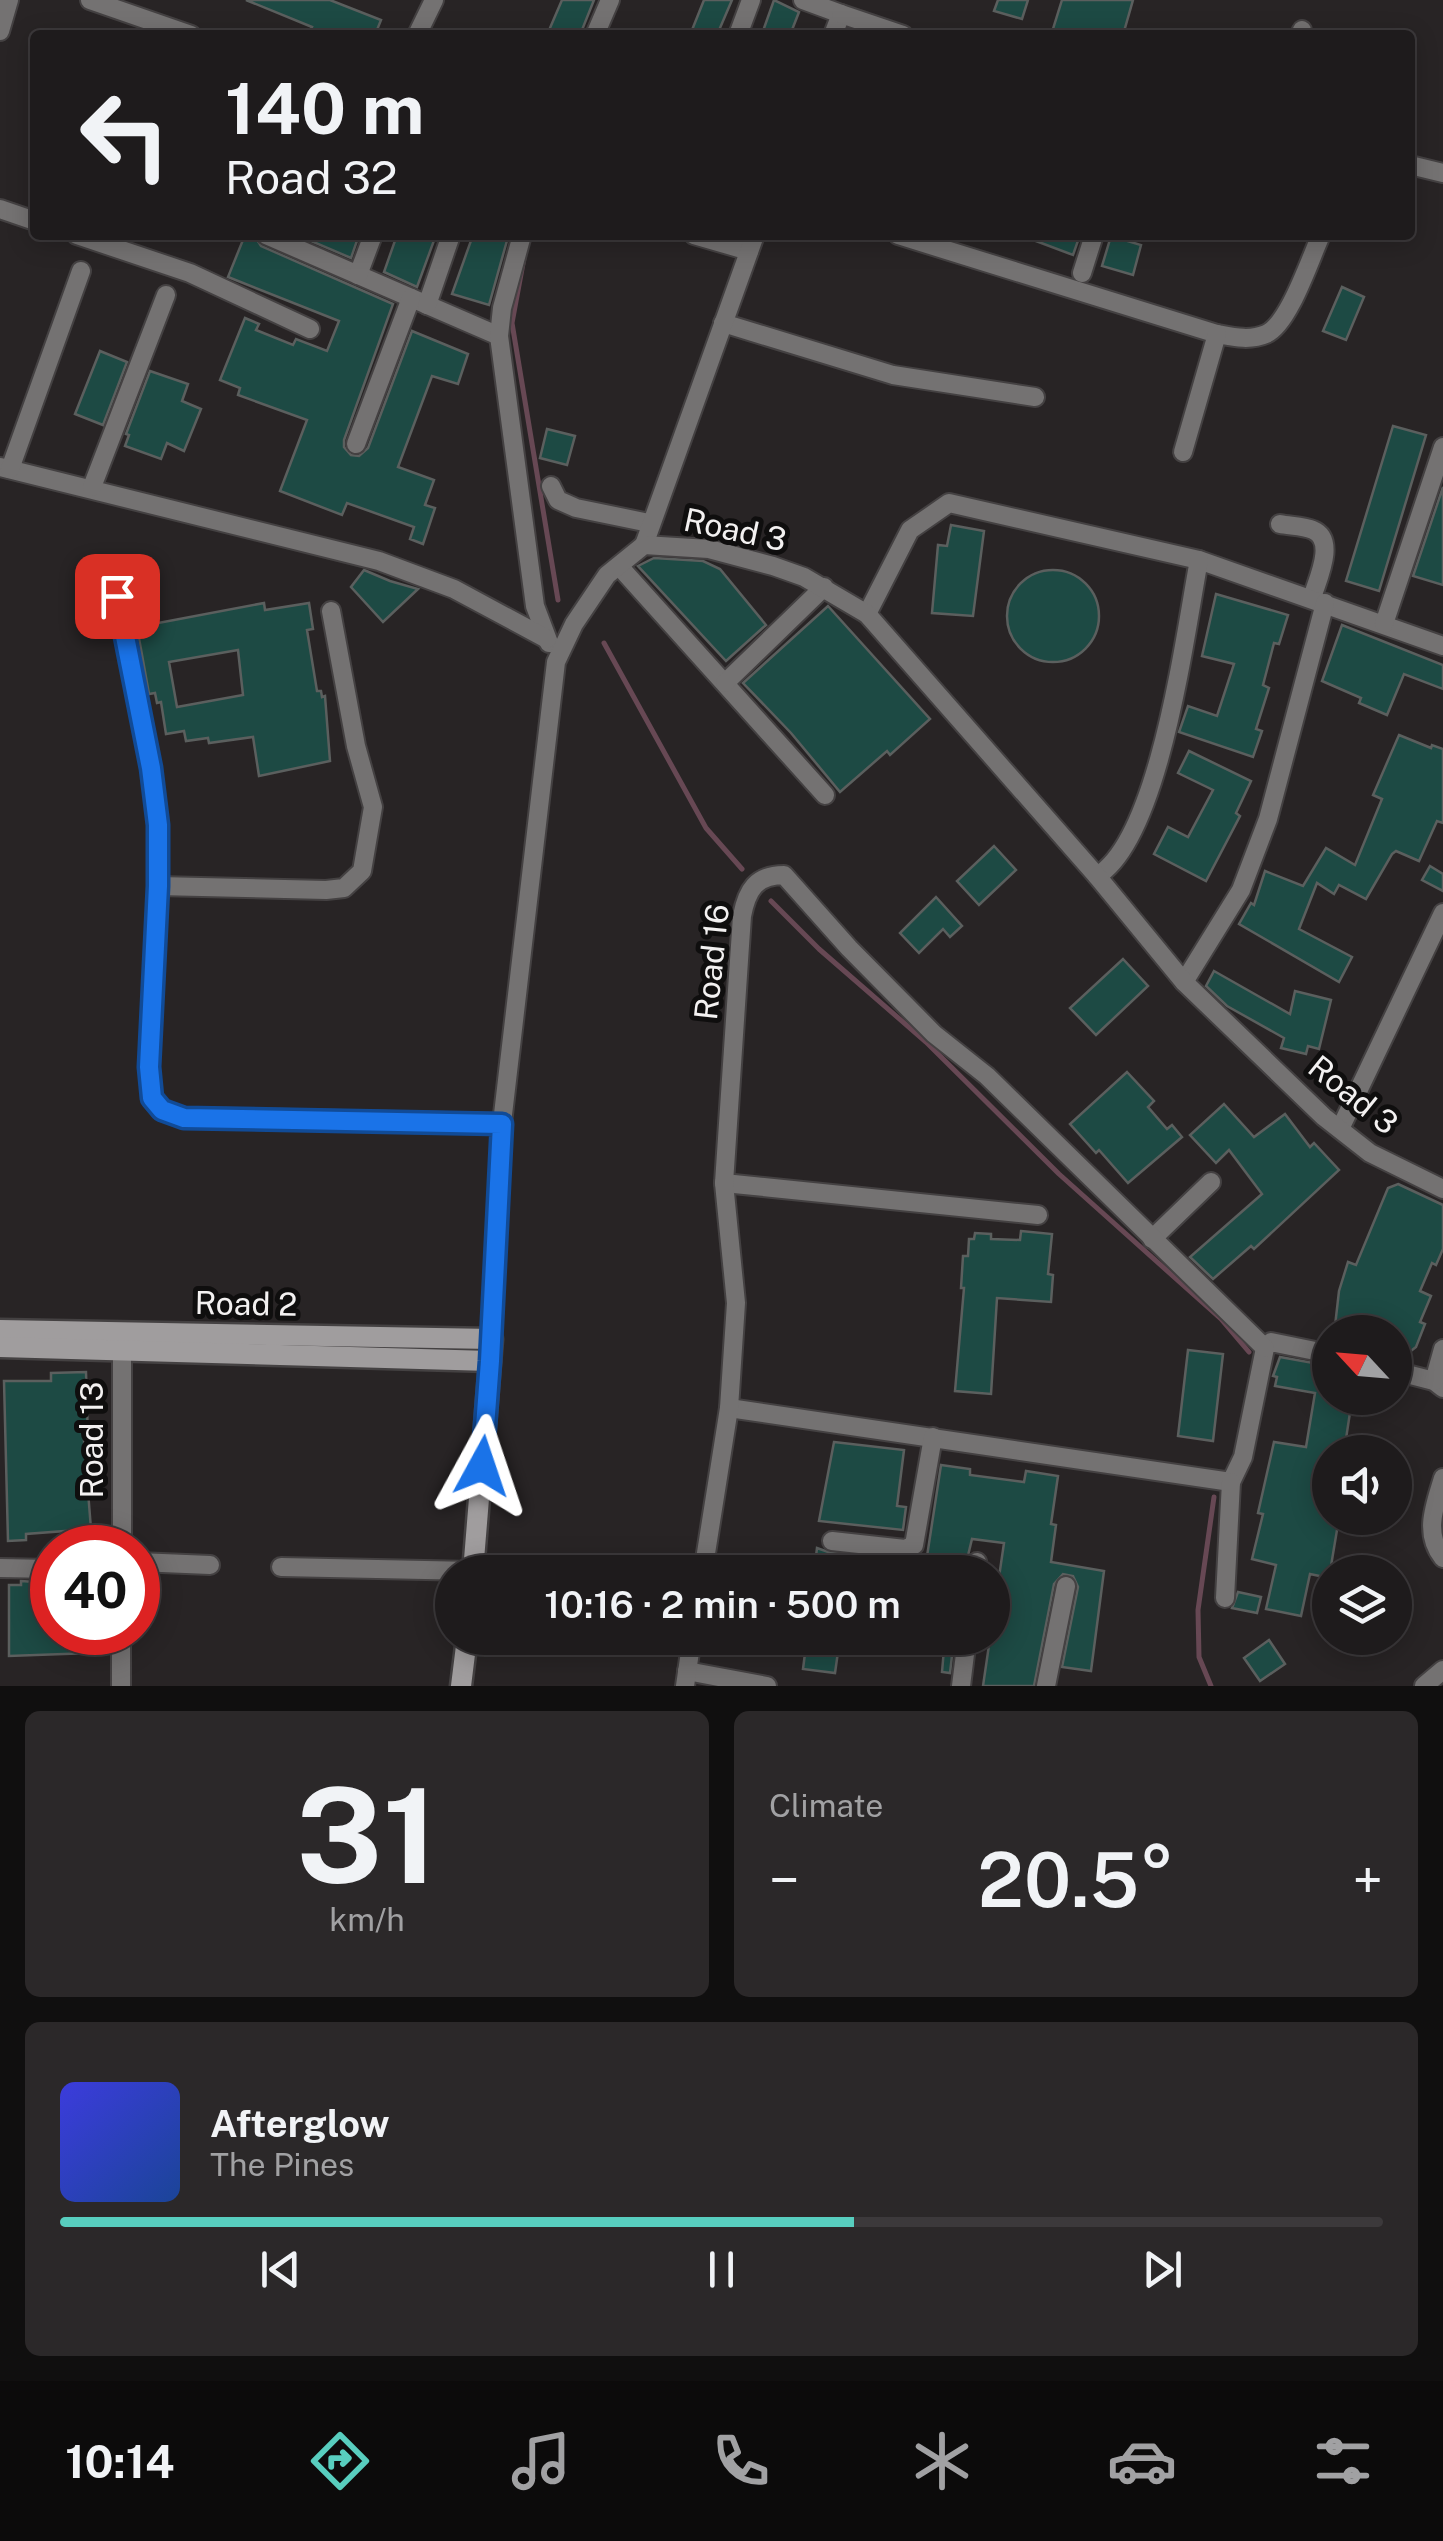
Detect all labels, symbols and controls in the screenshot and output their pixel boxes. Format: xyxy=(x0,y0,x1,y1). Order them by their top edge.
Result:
text: 140 m xyxy=(225,67,424,150)
icon: left xyxy=(60,70,190,200)
text: Road 32 xyxy=(225,151,398,204)
street label: Road 3 xyxy=(681,501,790,558)
pin xyxy=(75,554,160,639)
icon: arrive xyxy=(90,569,145,624)
street label: Road 16 xyxy=(687,902,736,1022)
street label: Road 3 xyxy=(1301,1048,1405,1142)
street label: Road 2 xyxy=(194,1284,298,1323)
north arrow xyxy=(1312,1315,1412,1415)
map controls xyxy=(1312,1315,1412,1655)
street label: Road 13 xyxy=(73,1382,110,1498)
position arrow xyxy=(430,1414,534,1518)
button: sound xyxy=(1312,1435,1412,1535)
speed limit sign: 40 xyxy=(30,1525,160,1655)
button: layers xyxy=(1312,1555,1412,1655)
text: 10:16 · 2 min · 500 m xyxy=(544,1582,901,1627)
text: 31 xyxy=(296,1760,438,1912)
text: Climate xyxy=(769,1787,883,1824)
text: 20.5° xyxy=(978,1836,1174,1924)
text: − xyxy=(769,1848,800,1912)
text: + xyxy=(1353,1848,1383,1912)
text: km/h xyxy=(329,1901,405,1938)
text: Afterglow xyxy=(210,2101,390,2146)
text: The Pines xyxy=(210,2146,354,2183)
icon: previous xyxy=(253,2242,308,2297)
icon: pause xyxy=(694,2242,749,2297)
icon: next xyxy=(1135,2242,1190,2297)
icon: directions xyxy=(305,2426,375,2496)
icon: music xyxy=(506,2426,576,2496)
icon: phone xyxy=(706,2426,776,2496)
icon: climate xyxy=(907,2426,977,2496)
icon: car xyxy=(1107,2426,1177,2496)
icon: filters xyxy=(1308,2426,1378,2496)
text: 10:14 xyxy=(65,2435,174,2488)

